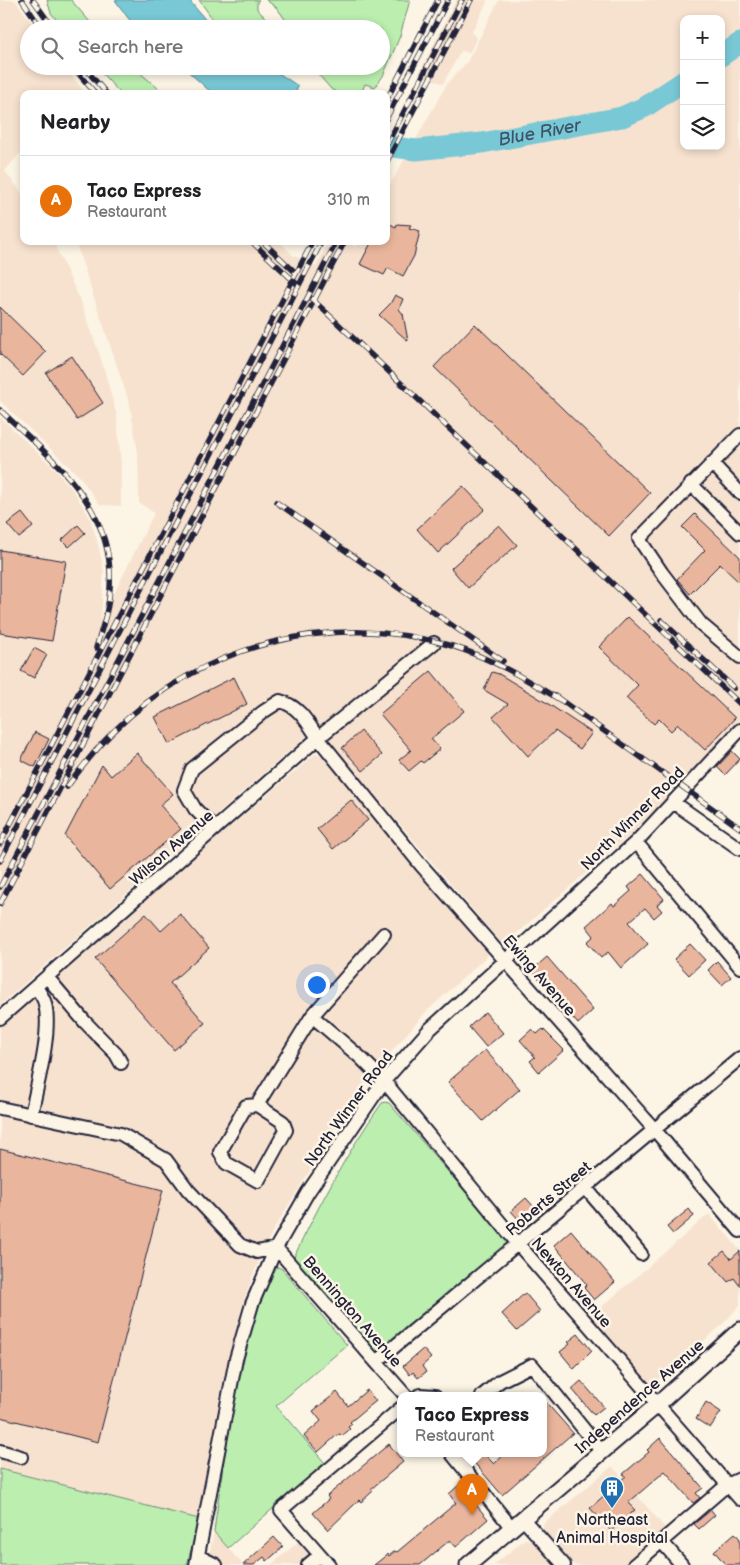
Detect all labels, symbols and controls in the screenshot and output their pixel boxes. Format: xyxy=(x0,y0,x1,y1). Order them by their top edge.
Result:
map controls xyxy=(680,15,725,150)
button: + xyxy=(680,15,725,60)
search box xyxy=(20,20,390,75)
icon: search xyxy=(38,34,66,62)
text: Search here xyxy=(78,36,183,59)
button: − xyxy=(680,60,725,105)
button: layers xyxy=(680,105,725,150)
text: Nearby xyxy=(40,110,110,135)
water label: Blue River xyxy=(496,115,584,151)
text: Taco Express xyxy=(87,180,201,203)
text: A xyxy=(51,191,61,210)
text: 310 m xyxy=(327,191,370,210)
text: Restaurant xyxy=(87,203,167,222)
street label: North Winner Road xyxy=(577,763,689,875)
street label: Wilson Avenue xyxy=(126,806,218,890)
street label: Ewing Avenue xyxy=(499,932,580,1021)
your location xyxy=(304,972,330,998)
street label: North Winner Road xyxy=(301,1047,398,1170)
street label: Roberts Street xyxy=(502,1158,596,1240)
street label: Newton Avenue xyxy=(527,1234,615,1332)
street label: Bennington Avenue xyxy=(298,1253,406,1372)
street label: Independence Avenue xyxy=(572,1336,709,1458)
popup xyxy=(397,1392,547,1457)
text: Taco Express xyxy=(415,1404,529,1427)
text: Restaurant xyxy=(415,1427,494,1446)
pin: A xyxy=(456,1474,488,1515)
building icon: Northeast Animal Hospital xyxy=(599,1475,625,1509)
place label: Northeast Animal Hospital xyxy=(556,1511,668,1548)

